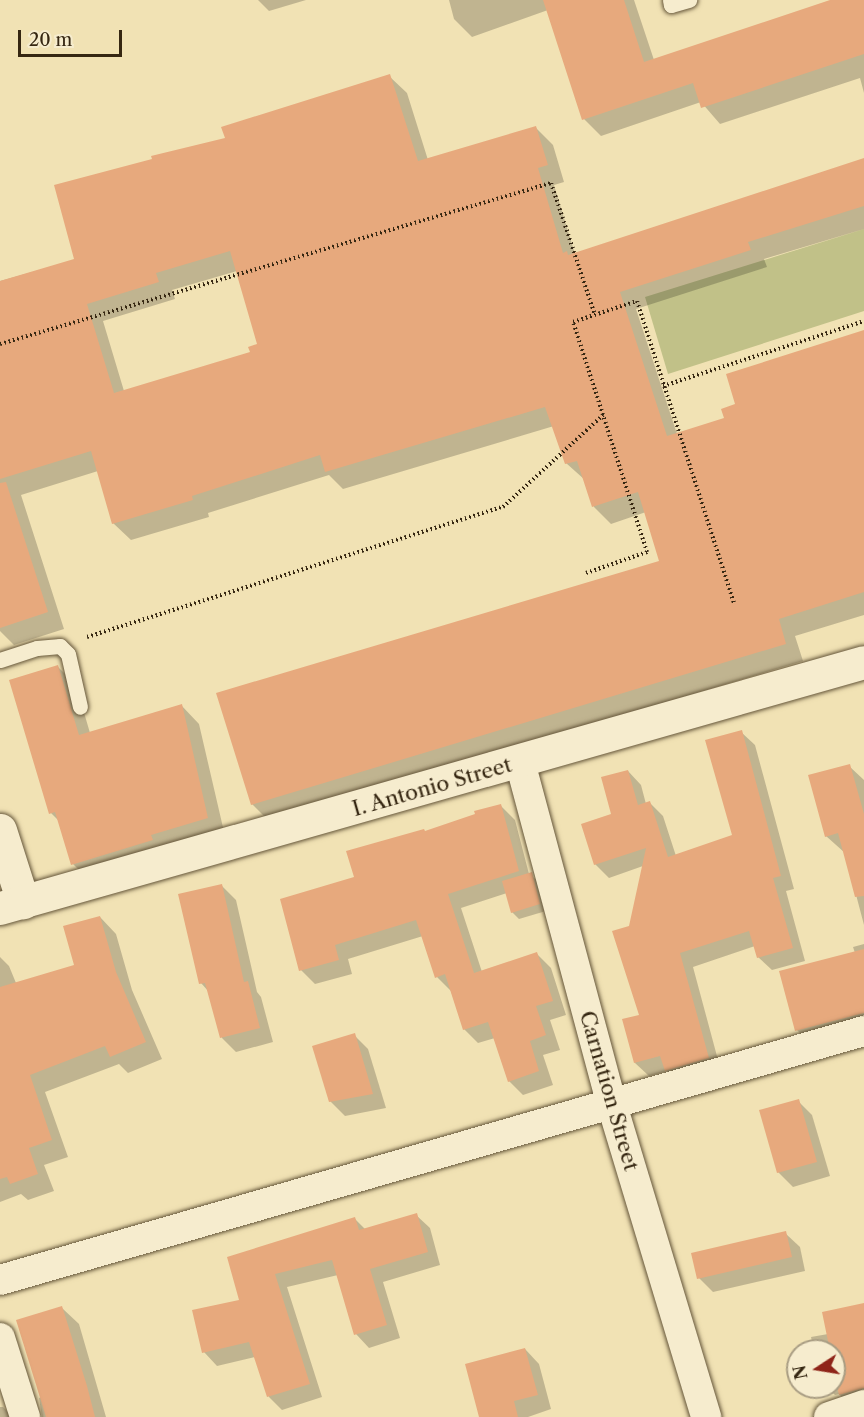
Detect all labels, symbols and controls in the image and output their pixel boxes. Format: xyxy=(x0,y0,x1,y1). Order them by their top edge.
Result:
scale bar xyxy=(21,18,124,56)
text: 20 m xyxy=(29,29,72,51)
street label: I. Antonio Street xyxy=(349,752,515,822)
street label: Carnation Street xyxy=(574,1008,644,1174)
north arrow xyxy=(786,1339,846,1399)
text: N xyxy=(789,1363,812,1381)

